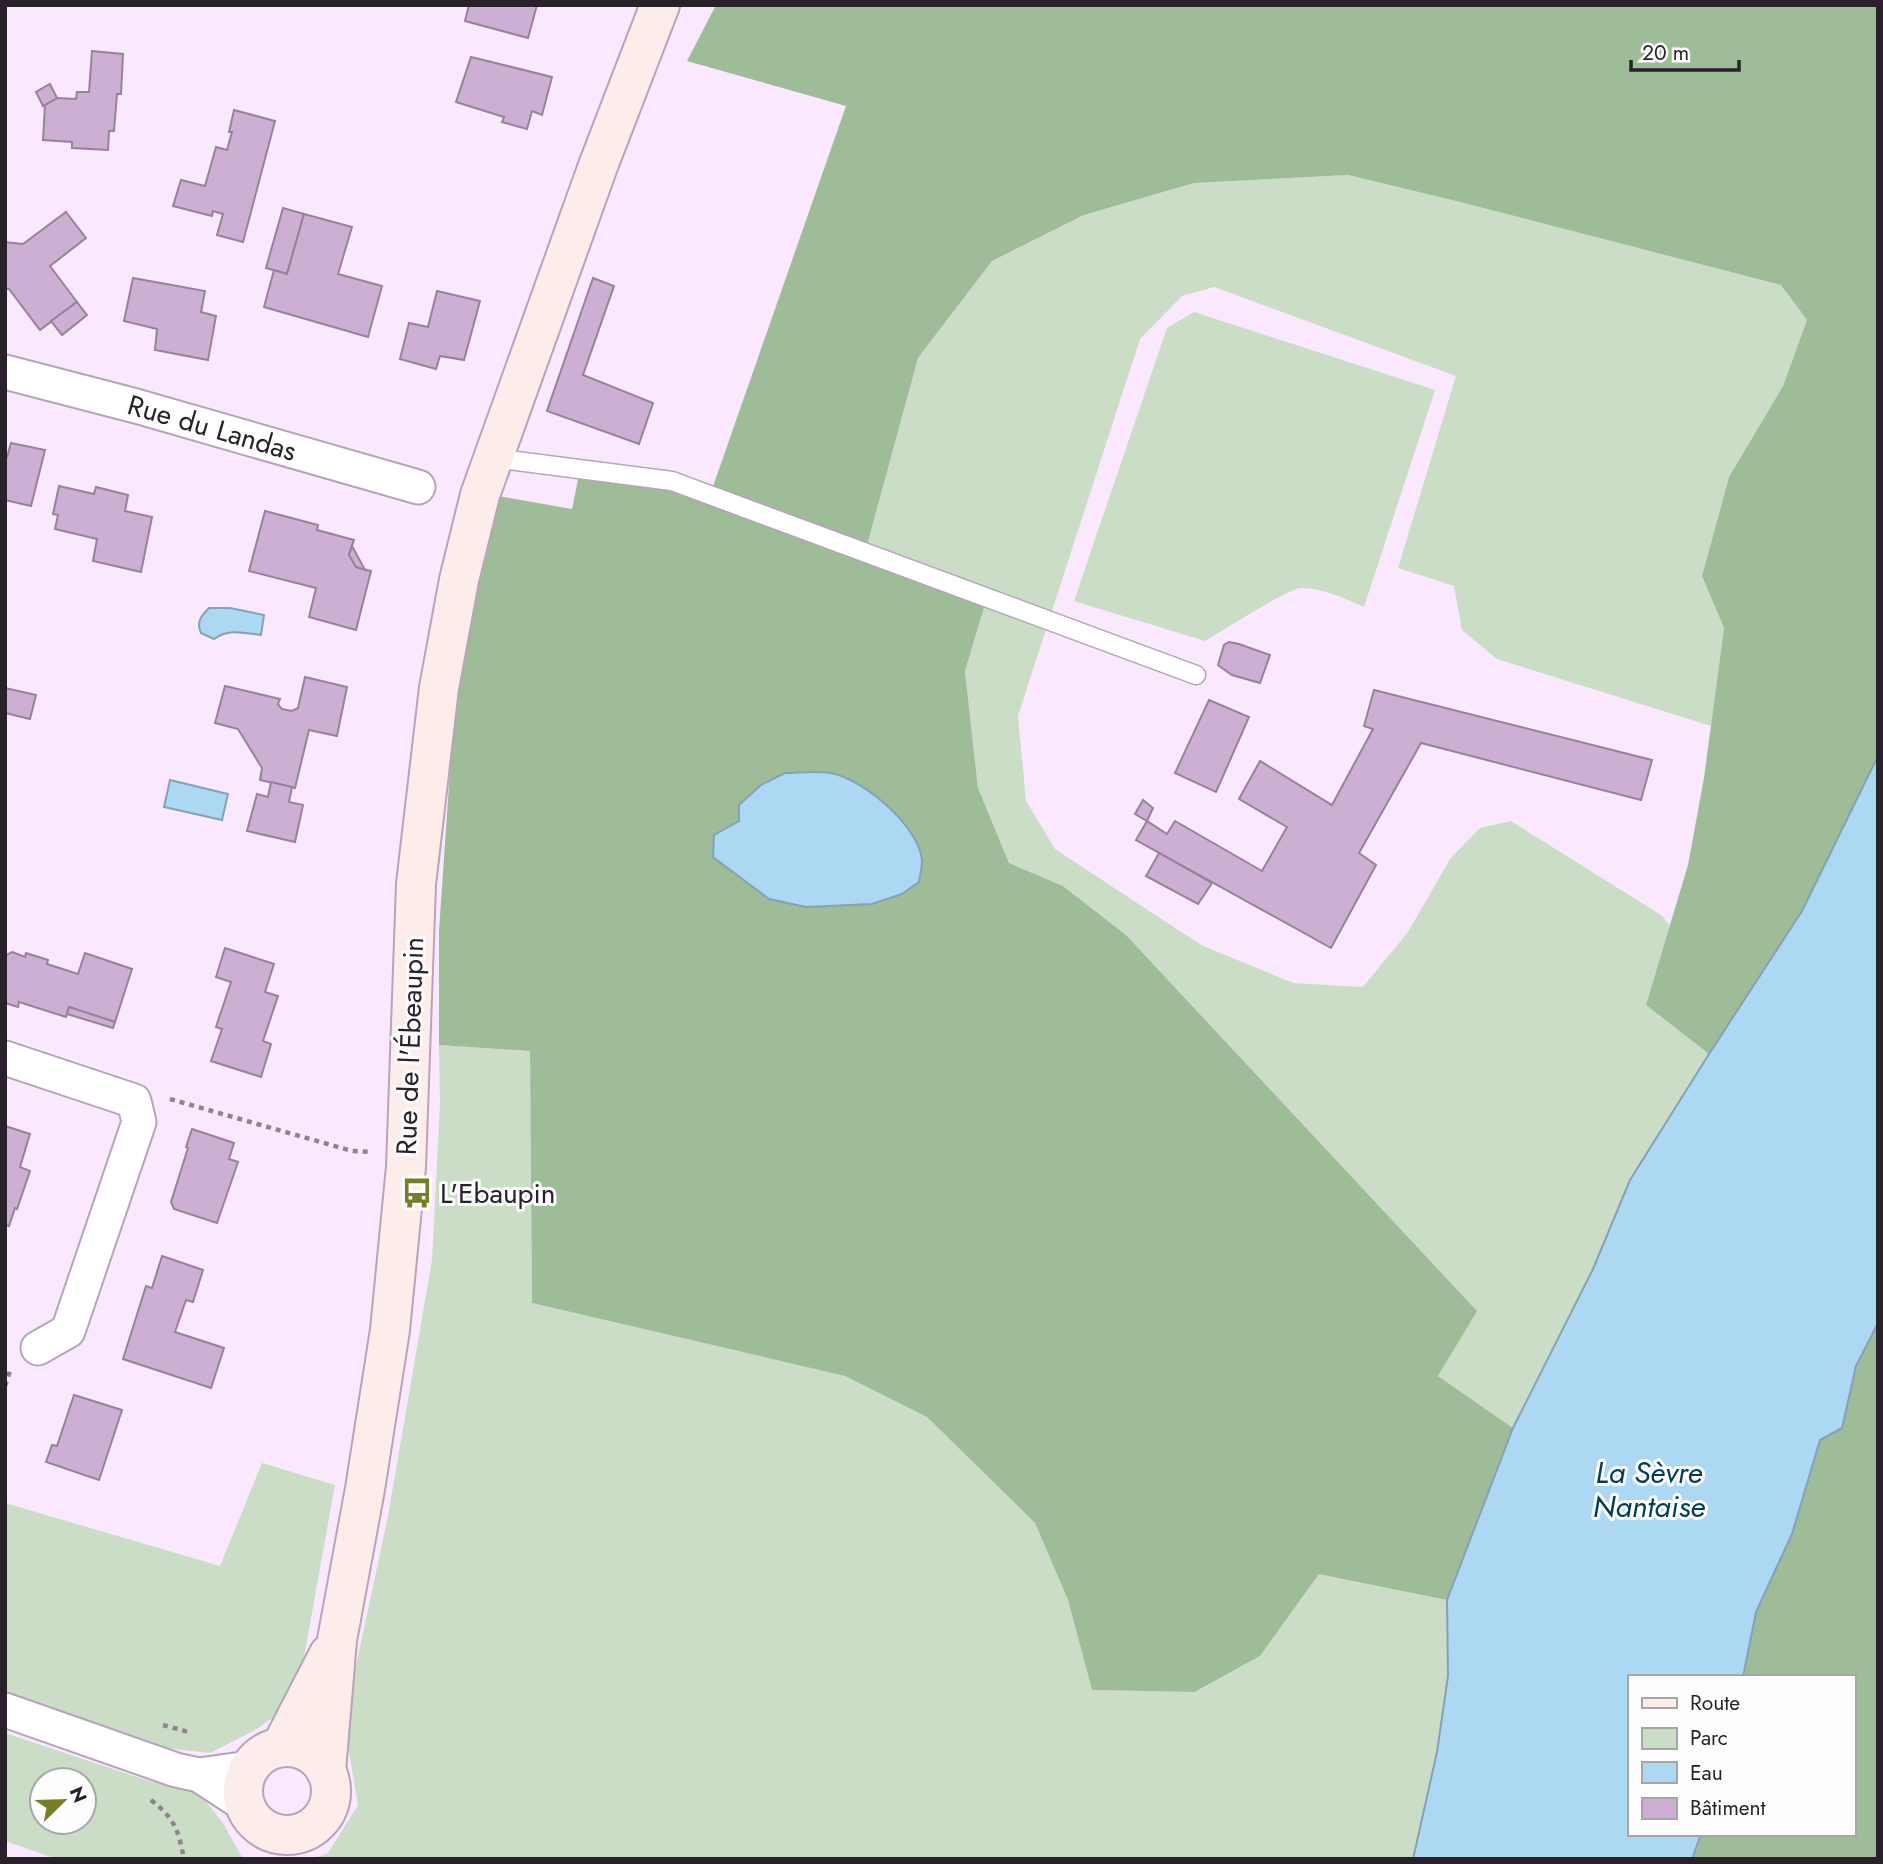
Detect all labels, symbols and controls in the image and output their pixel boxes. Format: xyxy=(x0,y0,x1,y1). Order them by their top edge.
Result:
scale bar xyxy=(1631,28,1740,72)
text: 20 m xyxy=(1642,38,1689,68)
street label: Rue du Landas xyxy=(123,384,301,472)
street label: Rue de l'Ébeaupin xyxy=(386,936,434,1156)
place label: L'Ebaupin xyxy=(440,1173,556,1214)
bus stop icon: L'Ebaupin xyxy=(400,1176,434,1210)
water label: La Sèvre Nantaise xyxy=(1593,1451,1705,1528)
legend xyxy=(1628,1675,1855,1836)
text: Route xyxy=(1690,1688,1740,1718)
text: Parc xyxy=(1690,1723,1728,1753)
text: Eau xyxy=(1690,1758,1723,1788)
north arrow xyxy=(28,1766,98,1836)
text: N xyxy=(63,1782,94,1807)
text: Bâtiment xyxy=(1690,1793,1766,1823)

